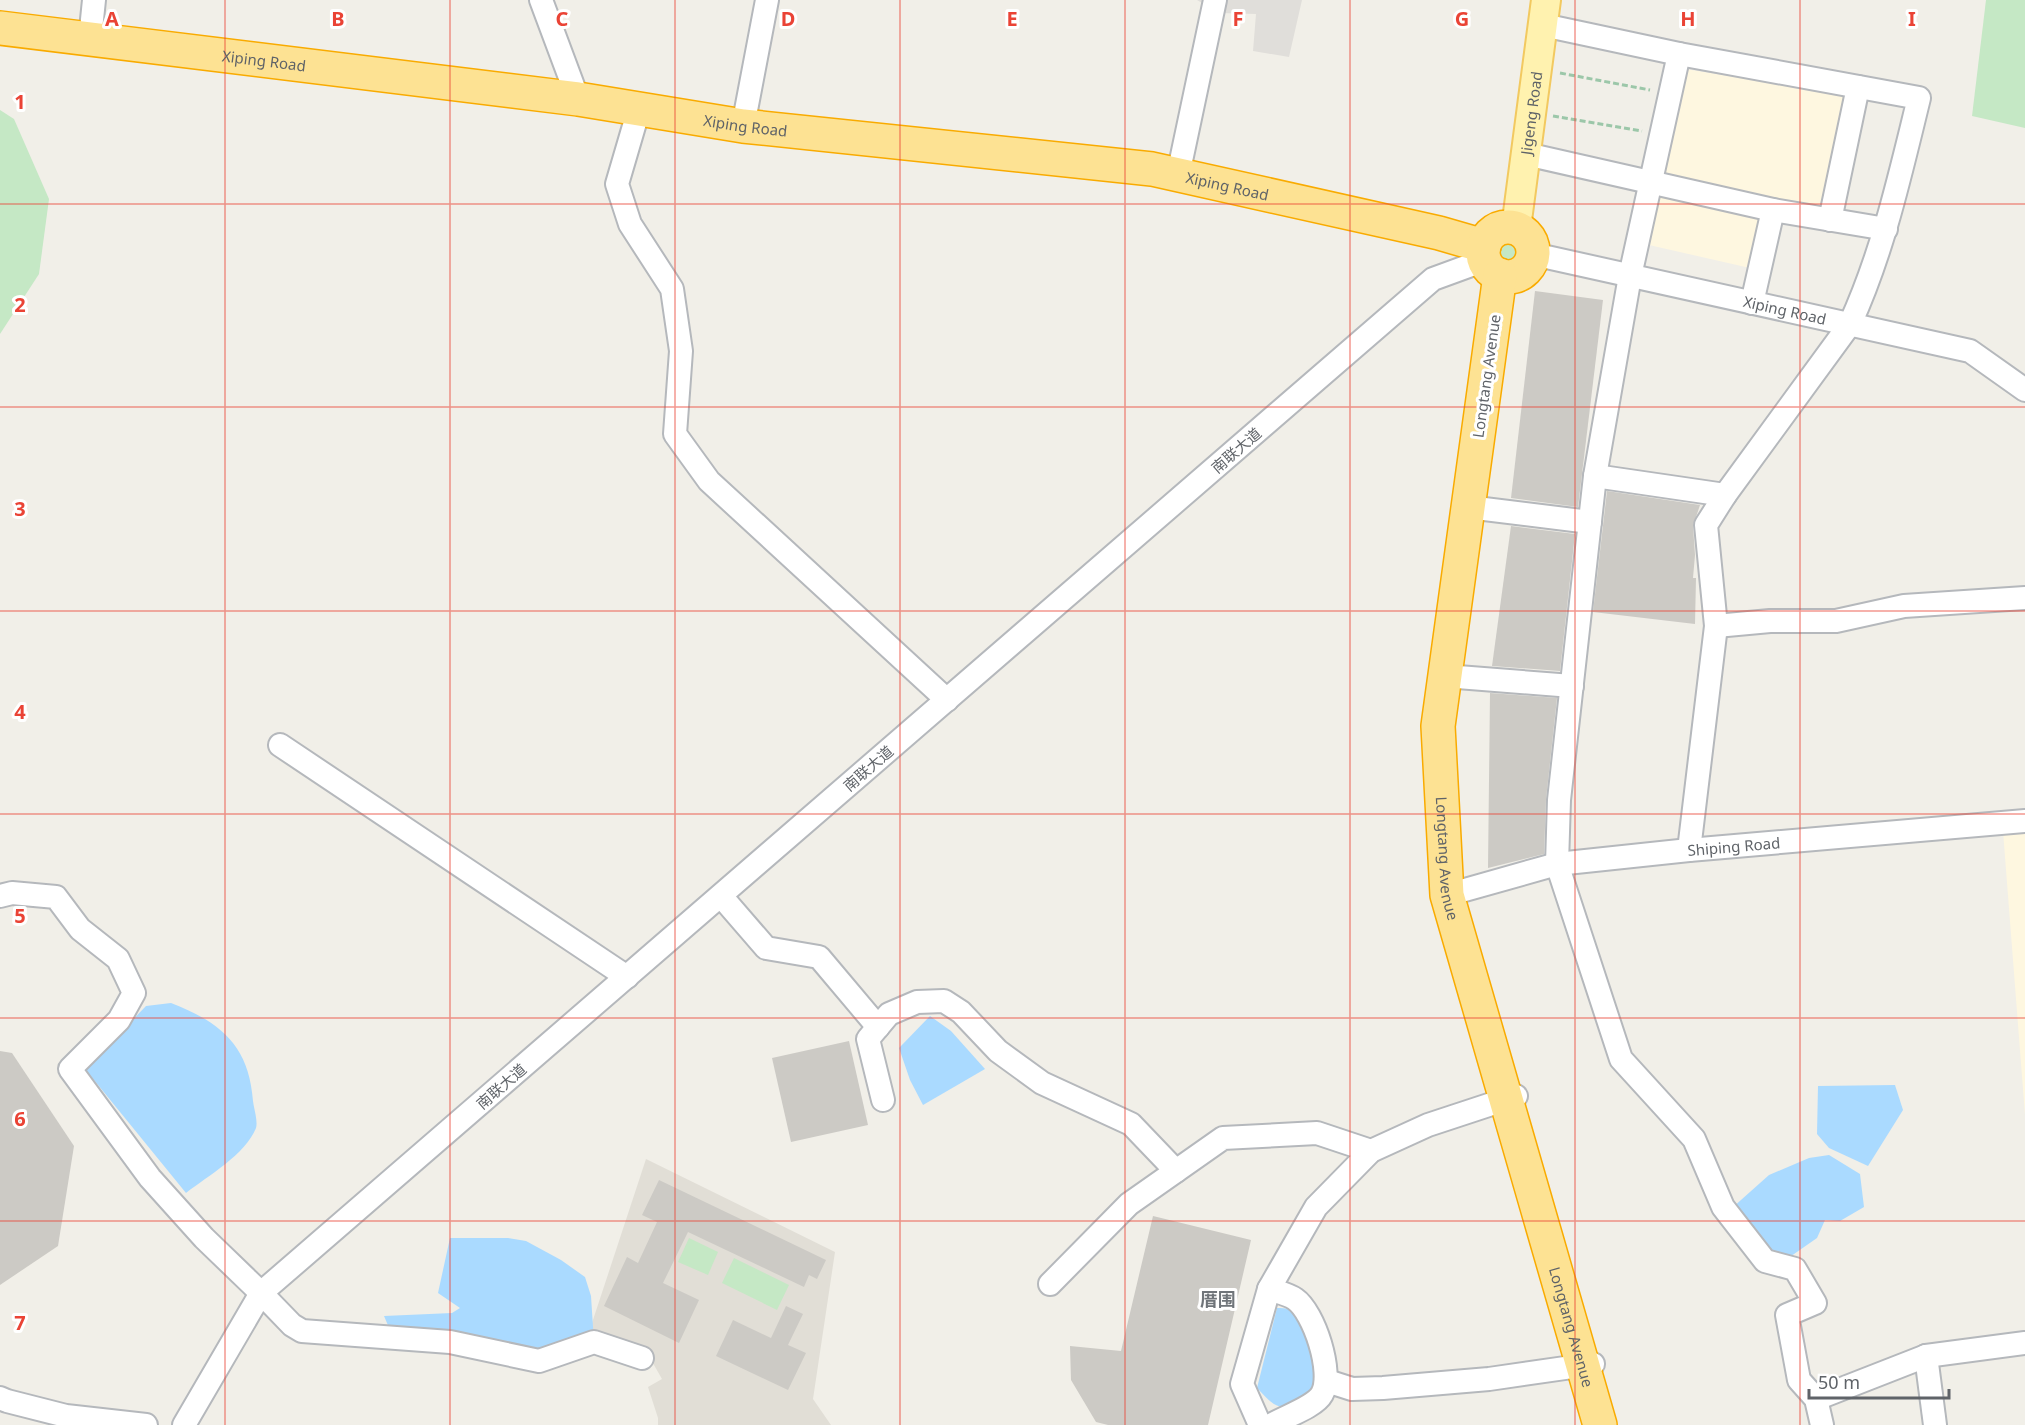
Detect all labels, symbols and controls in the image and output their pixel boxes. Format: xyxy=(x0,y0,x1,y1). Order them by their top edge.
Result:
text: A xyxy=(105,5,119,32)
text: B xyxy=(331,5,345,32)
text: C xyxy=(556,5,569,32)
text: D xyxy=(781,5,795,32)
text: E xyxy=(1006,5,1018,32)
text: F xyxy=(1233,5,1243,32)
text: G xyxy=(1455,5,1469,32)
text: H xyxy=(1680,5,1696,32)
text: I xyxy=(1908,5,1916,32)
street label: Xiping Road xyxy=(221,45,307,75)
street label: Jigeng Road xyxy=(1515,70,1547,158)
text: 1 xyxy=(14,88,26,115)
street label: Xiping Road xyxy=(702,110,788,141)
street label: Xiping Road xyxy=(1184,167,1271,205)
text: 2 xyxy=(14,291,26,318)
street label: Xiping Road xyxy=(1742,291,1828,329)
street label: Longtang Avenue xyxy=(1467,313,1505,439)
street label: 南联大道 xyxy=(1207,423,1265,477)
text: 3 xyxy=(14,495,26,522)
text: 4 xyxy=(14,698,26,725)
street label: 南联大道 xyxy=(839,741,897,795)
street label: Longtang Avenue xyxy=(1432,796,1464,923)
street label: Shiping Road xyxy=(1687,832,1781,860)
text: 5 xyxy=(14,902,26,929)
street label: 南联大道 xyxy=(472,1059,530,1113)
text: 6 xyxy=(14,1105,26,1132)
street label: Longtang Avenue xyxy=(1545,1264,1599,1389)
district label: 厝围 xyxy=(1200,1287,1236,1311)
text: 7 xyxy=(14,1309,26,1336)
scale bar xyxy=(1809,1362,1948,1400)
text: 50 m xyxy=(1818,1370,1860,1394)

